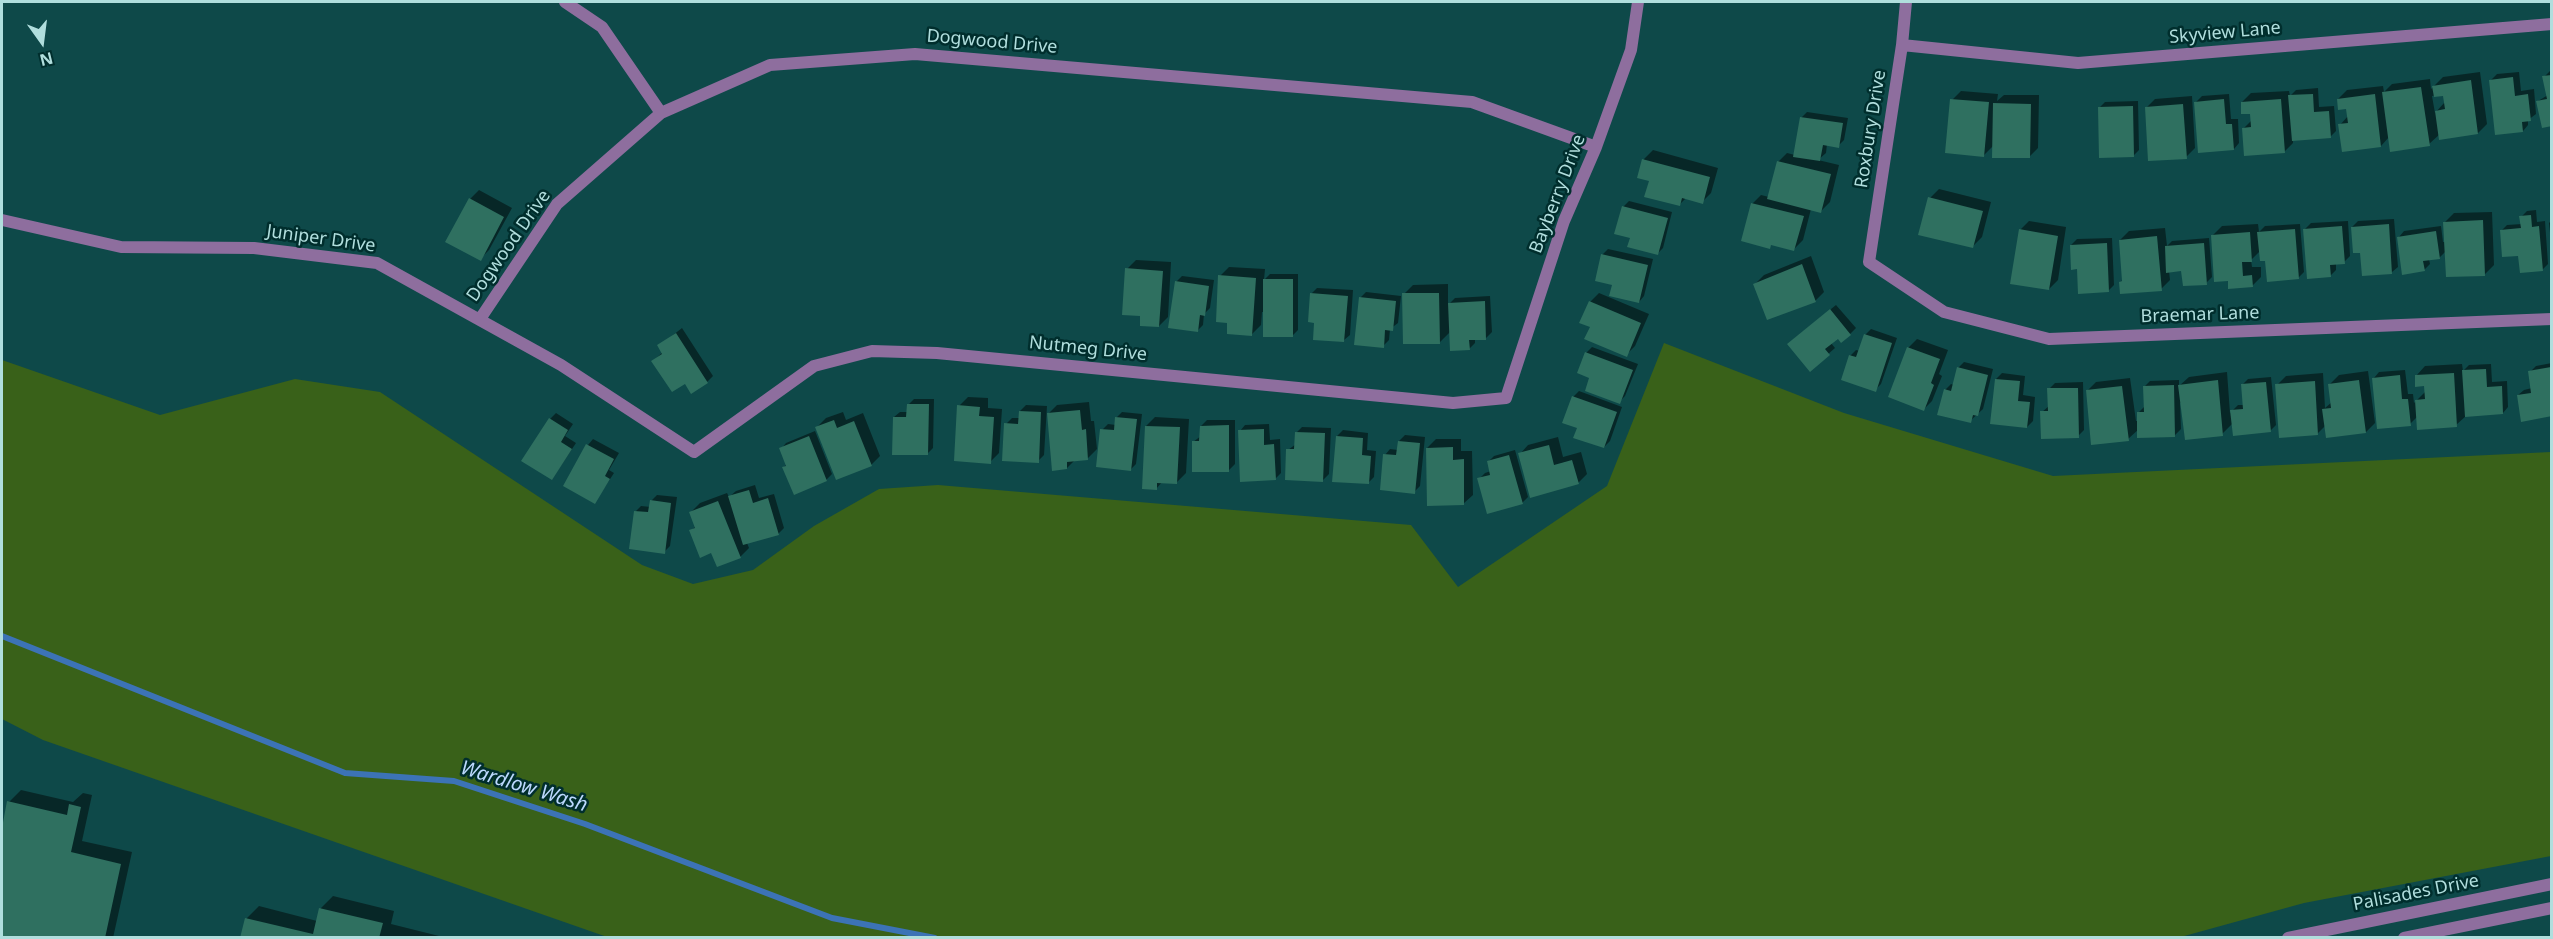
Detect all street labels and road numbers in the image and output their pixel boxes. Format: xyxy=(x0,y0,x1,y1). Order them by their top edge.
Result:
street label: Skyview Lane xyxy=(2168,17,2282,49)
street label: Dogwood Drive xyxy=(926,26,1058,58)
street label: Roxbury Drive xyxy=(1851,68,1891,190)
street label: Bayberry Drive xyxy=(1525,132,1591,256)
street label: Dogwood Drive xyxy=(463,186,555,306)
street label: Juniper Drive xyxy=(265,221,377,257)
street label: Braemar Lane xyxy=(2140,302,2260,328)
street label: Nutmeg Drive xyxy=(1028,332,1148,366)
street label: Palisades Drive xyxy=(2351,870,2481,916)

